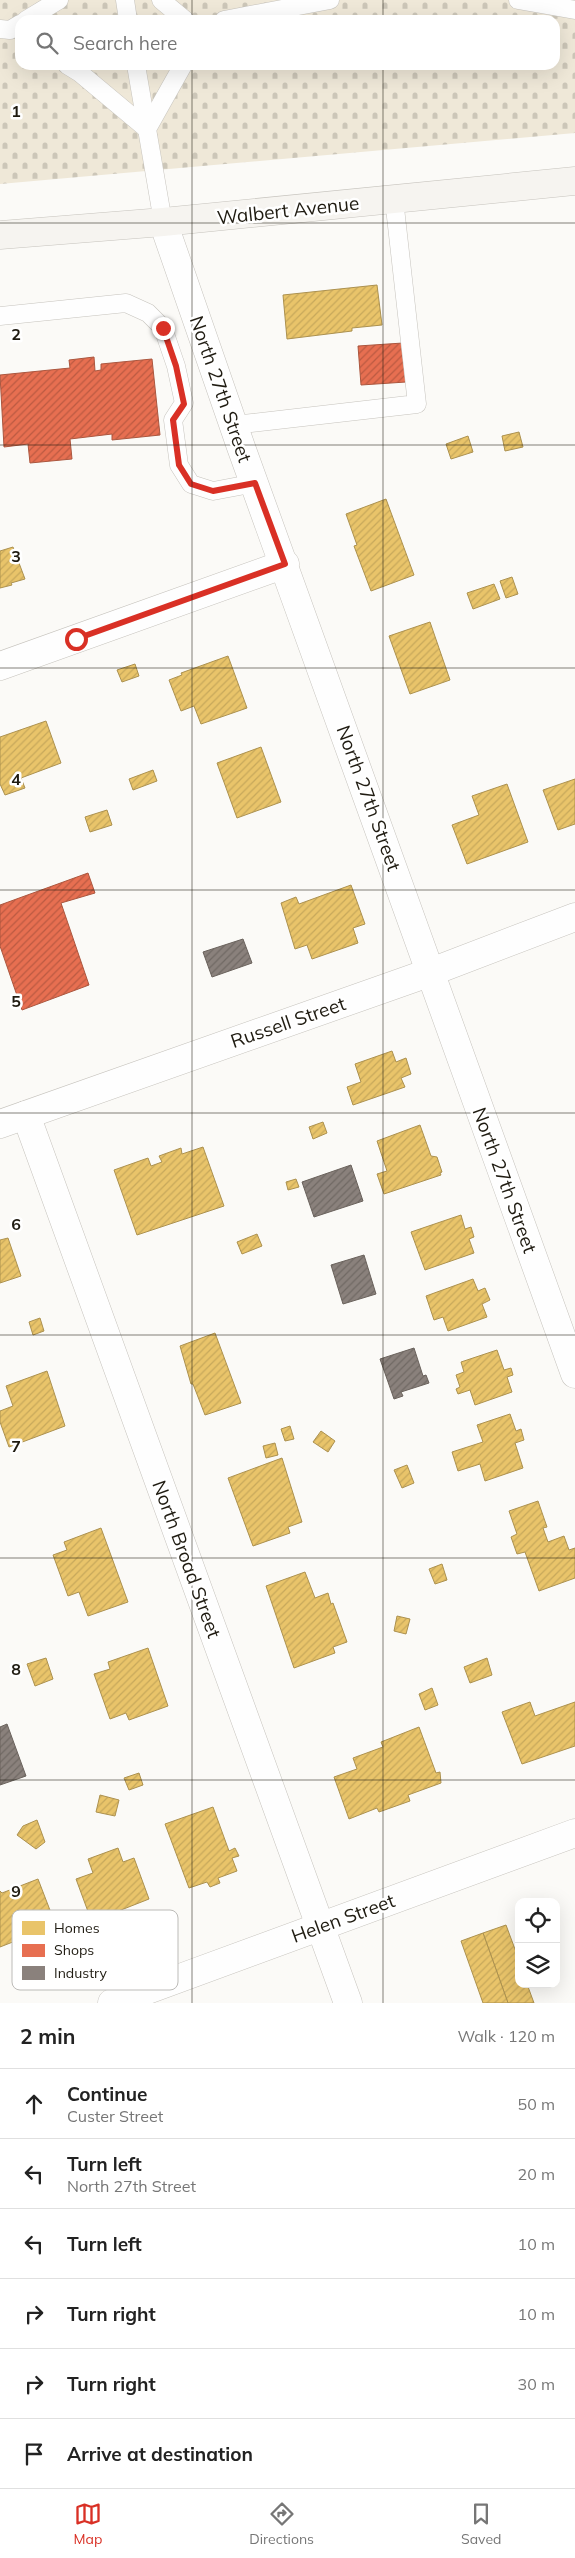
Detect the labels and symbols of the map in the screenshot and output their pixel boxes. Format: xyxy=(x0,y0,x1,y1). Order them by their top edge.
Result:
text: 1 xyxy=(11,101,21,121)
street label: Walbert Avenue xyxy=(216,191,360,229)
street label: North 27th Street xyxy=(185,313,257,466)
route end xyxy=(152,317,175,340)
text: 2 xyxy=(11,324,21,344)
text: 3 xyxy=(11,546,21,566)
route start xyxy=(65,628,88,651)
street label: North 27th Street xyxy=(332,722,407,874)
text: 4 xyxy=(11,769,21,789)
text: 5 xyxy=(11,991,21,1011)
street label: Russell Street xyxy=(227,991,349,1053)
street label: North 27th Street xyxy=(468,1104,543,1256)
text: 6 xyxy=(11,1214,21,1234)
text: 7 xyxy=(11,1436,21,1456)
street label: North Broad Street xyxy=(147,1477,227,1641)
text: 8 xyxy=(11,1659,21,1679)
text: 9 xyxy=(11,1881,21,1901)
street label: Helen Street xyxy=(288,1888,398,1948)
legend xyxy=(12,1910,178,1990)
text: Homes xyxy=(54,1919,100,1937)
text: Shops xyxy=(54,1941,94,1959)
text: Industry xyxy=(54,1964,108,1982)

